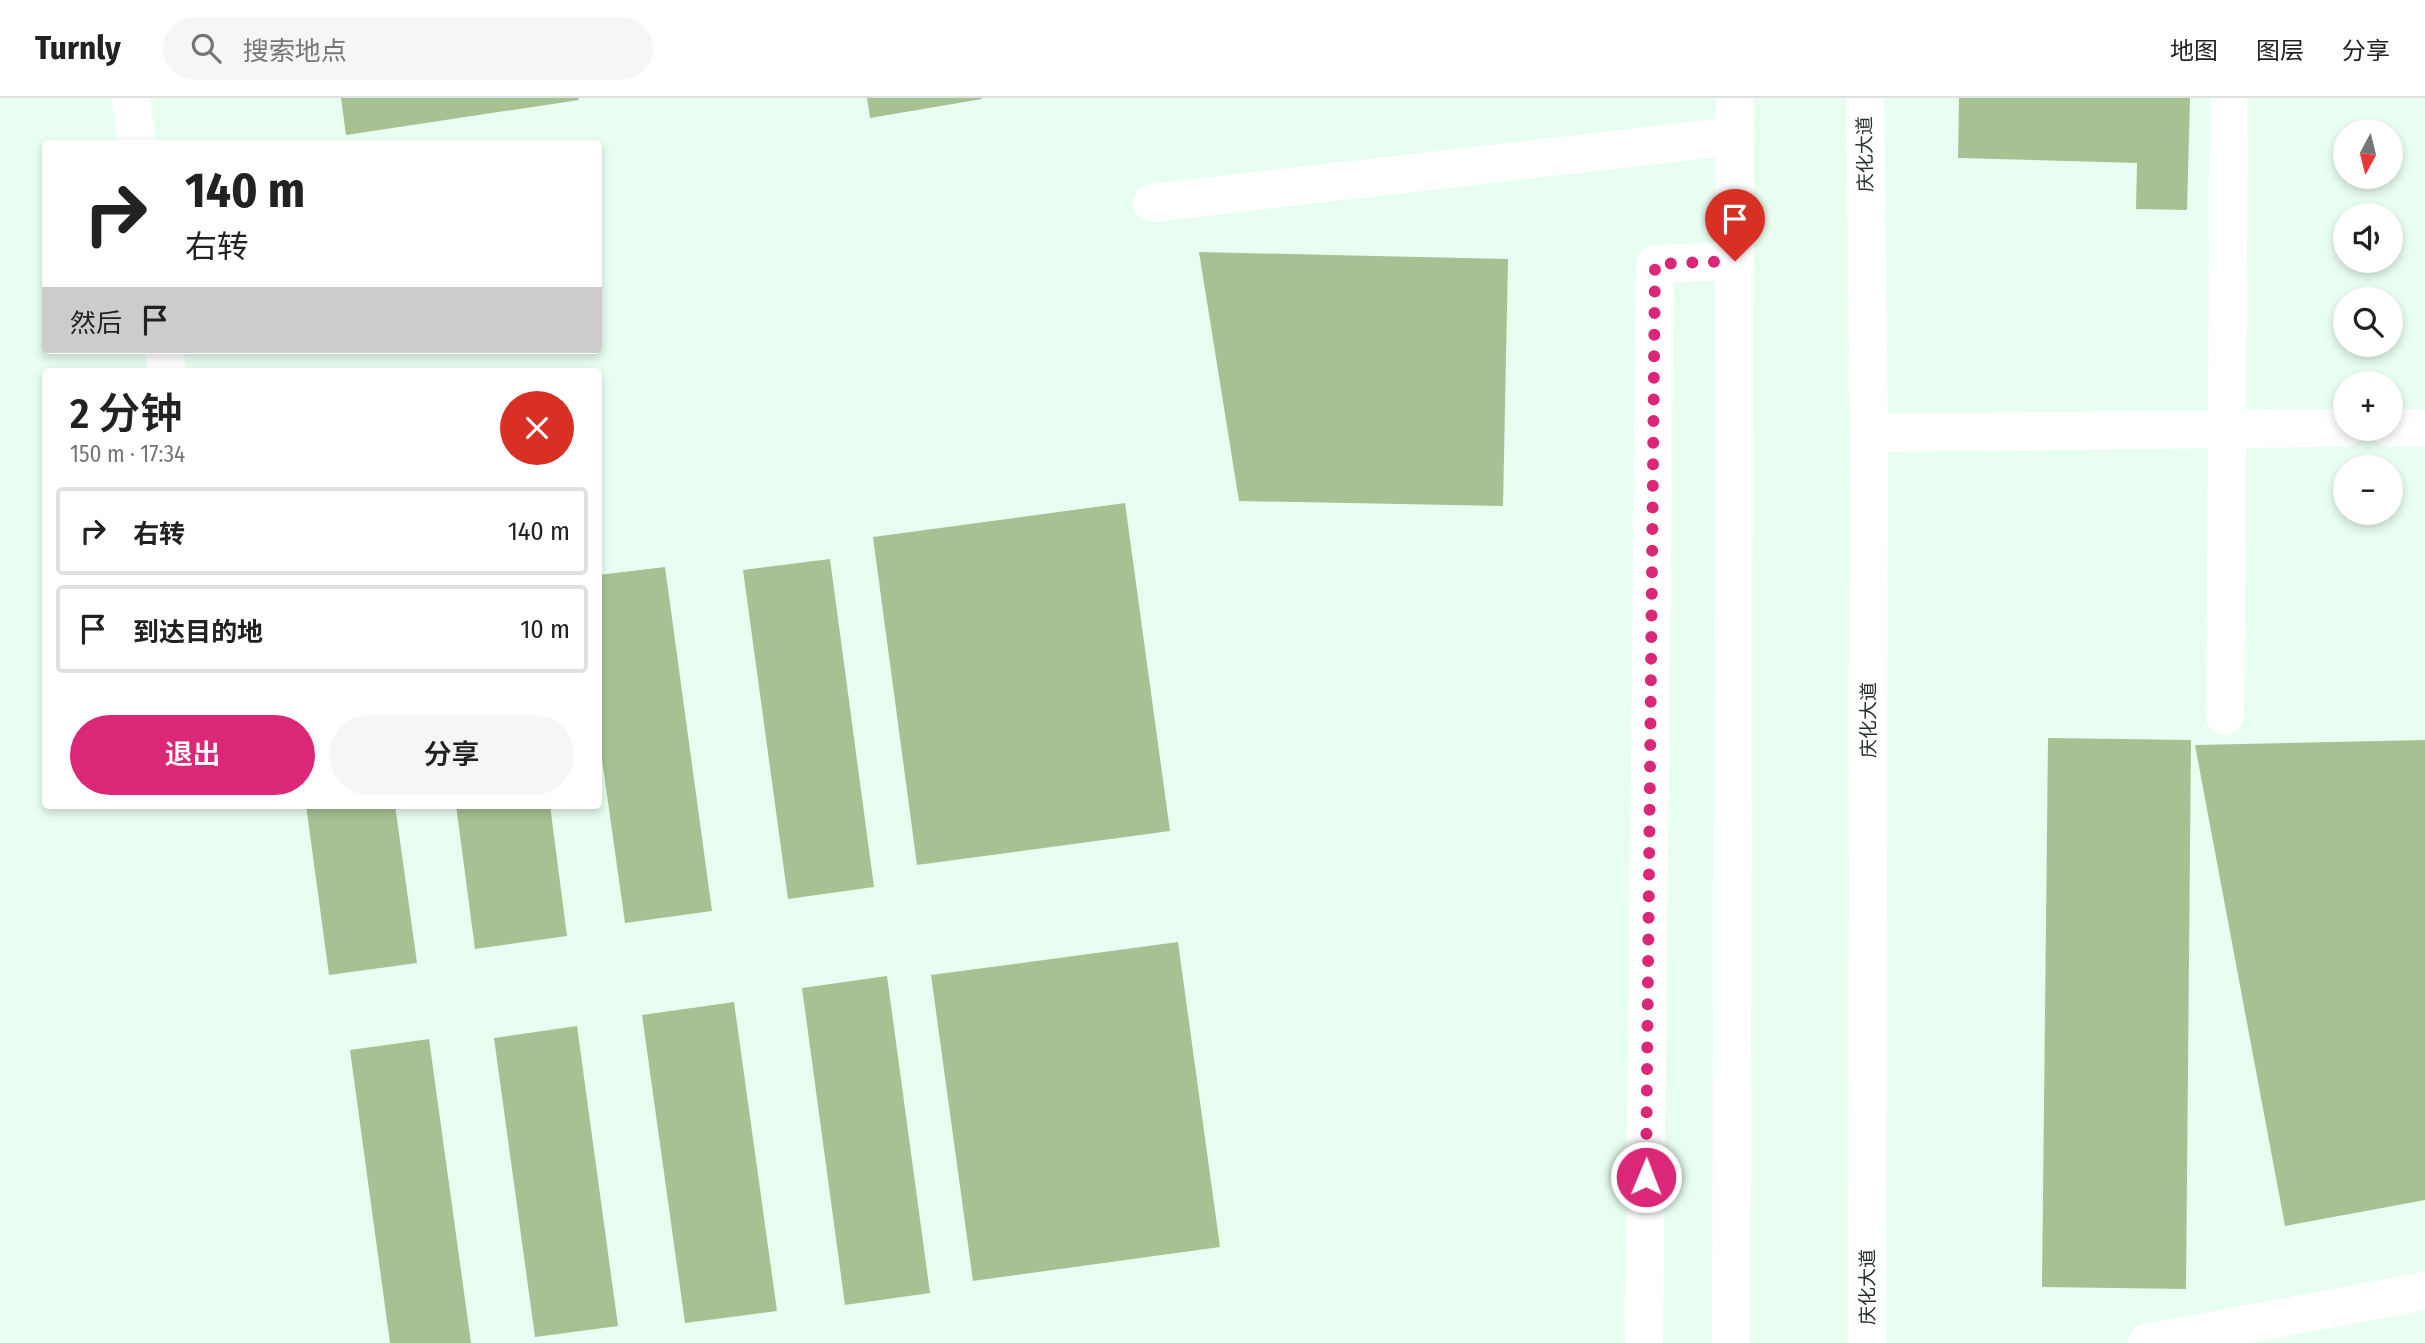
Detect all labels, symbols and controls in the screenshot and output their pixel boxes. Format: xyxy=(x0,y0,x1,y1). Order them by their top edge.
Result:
search box xyxy=(163,17,653,80)
text: Turnly xyxy=(35,28,121,68)
icon: search xyxy=(187,29,225,67)
text: 搜索地点 xyxy=(243,36,347,67)
text: 地图 xyxy=(2170,37,2218,65)
text: 图层 xyxy=(2256,37,2304,65)
text: 分享 xyxy=(2342,37,2390,65)
street label: 庆化大道 xyxy=(1853,116,1877,192)
north arrow xyxy=(2333,119,2403,189)
map controls xyxy=(2333,119,2403,525)
text: 140 m xyxy=(185,161,305,220)
icon: right xyxy=(70,168,161,259)
pin xyxy=(1705,189,1765,261)
icon: arrive xyxy=(1716,200,1754,238)
button: sound xyxy=(2333,203,2403,273)
text: 右转 xyxy=(185,228,249,266)
button: search xyxy=(2333,287,2403,357)
icon: arrive xyxy=(136,301,174,339)
text: 然后 xyxy=(70,308,122,339)
button: + xyxy=(2333,371,2403,441)
text: 2 分钟 xyxy=(70,389,182,439)
button: close xyxy=(500,391,574,465)
text: 150 m · 17:34 xyxy=(70,440,185,468)
button: − xyxy=(2333,455,2403,525)
icon: right xyxy=(74,512,112,550)
text: 140 m xyxy=(508,516,570,547)
text: 右转 xyxy=(133,519,185,550)
icon: arrive xyxy=(74,610,112,648)
text: 10 m xyxy=(520,614,570,645)
text: 到达目的地 xyxy=(133,617,263,648)
street label: 庆化大道 xyxy=(1857,682,1880,758)
button: 退出 xyxy=(70,715,315,795)
button: 分享 xyxy=(329,715,574,795)
position arrow xyxy=(1609,1140,1683,1214)
street label: 庆化大道 xyxy=(1856,1249,1879,1325)

